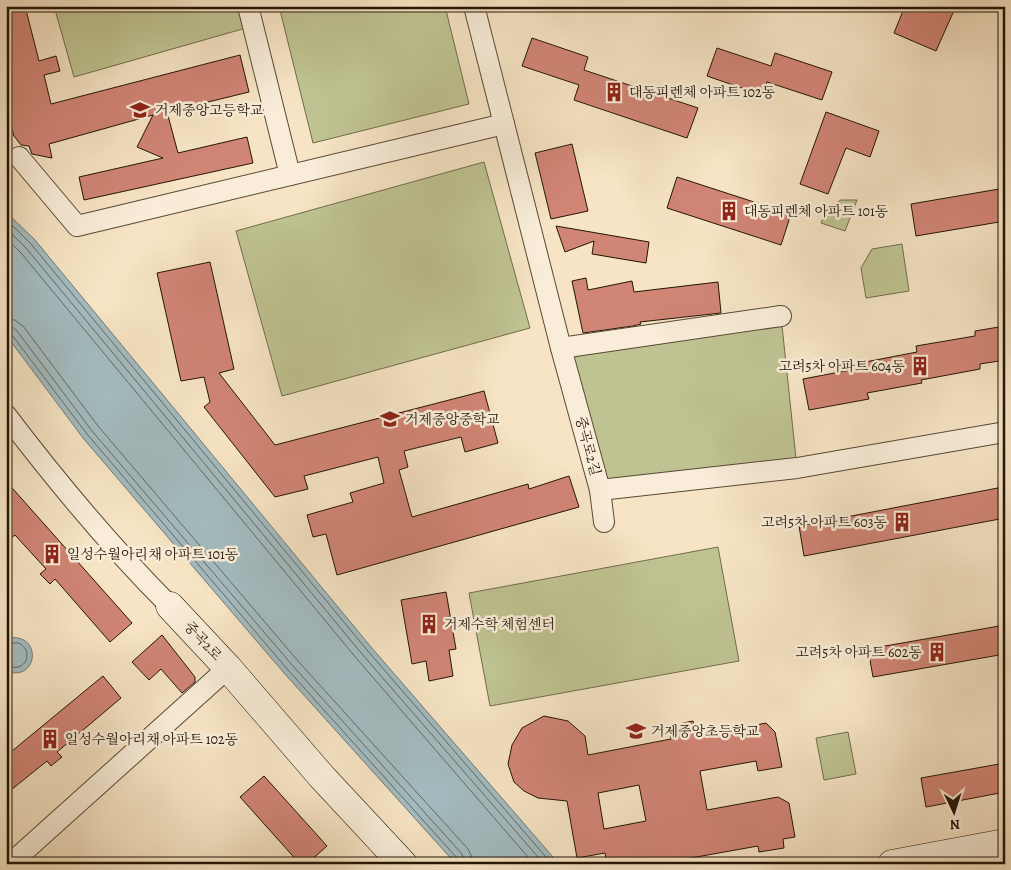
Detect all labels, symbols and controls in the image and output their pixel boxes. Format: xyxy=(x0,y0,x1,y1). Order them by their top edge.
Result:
building icon: 대동피렌체 아파트 102동 xyxy=(603,81,625,103)
place label: 대동피렌체 아파트 102동 xyxy=(629,83,776,102)
school or university icon: 거제중앙고등학교 xyxy=(129,99,151,121)
place label: 거제중앙고등학교 xyxy=(155,101,264,120)
building icon: 대동피렌체 아파트 101동 xyxy=(718,200,740,222)
place label: 대동피렌체 아파트 101동 xyxy=(744,202,889,221)
building icon: 고려5차 아파트 604동 xyxy=(909,355,931,377)
place label: 고려5차 아파트 604동 xyxy=(778,357,905,376)
school or university icon: 거제중앙중학교 xyxy=(379,408,401,430)
place label: 거제중앙중학교 xyxy=(405,410,500,429)
street label: 중곡로2길 xyxy=(571,414,605,478)
building icon: 고려5차 아파트 603동 xyxy=(891,511,913,533)
place label: 고려5차 아파트 603동 xyxy=(761,513,887,532)
building icon: 일성수월아리채 아파트 101동 xyxy=(41,543,63,565)
place label: 일성수월아리채 아파트 101동 xyxy=(67,545,239,564)
building icon: 거제수학 체험센터 xyxy=(418,613,440,635)
place label: 거제수학 체험센터 xyxy=(444,615,555,634)
street label: 중곡2로 xyxy=(180,617,226,665)
building icon: 고려5차 아파트 602동 xyxy=(926,641,948,663)
place label: 고려5차 아파트 602동 xyxy=(795,643,922,662)
school or university icon: 거제중앙초등학교 xyxy=(625,720,647,742)
place label: 거제중앙초등학교 xyxy=(651,722,760,741)
building icon: 일성수월아리채 아파트 102동 xyxy=(39,728,61,750)
place label: 일성수월아리채 아파트 102동 xyxy=(65,730,239,749)
north arrow xyxy=(928,788,978,838)
text: N xyxy=(949,815,961,834)

